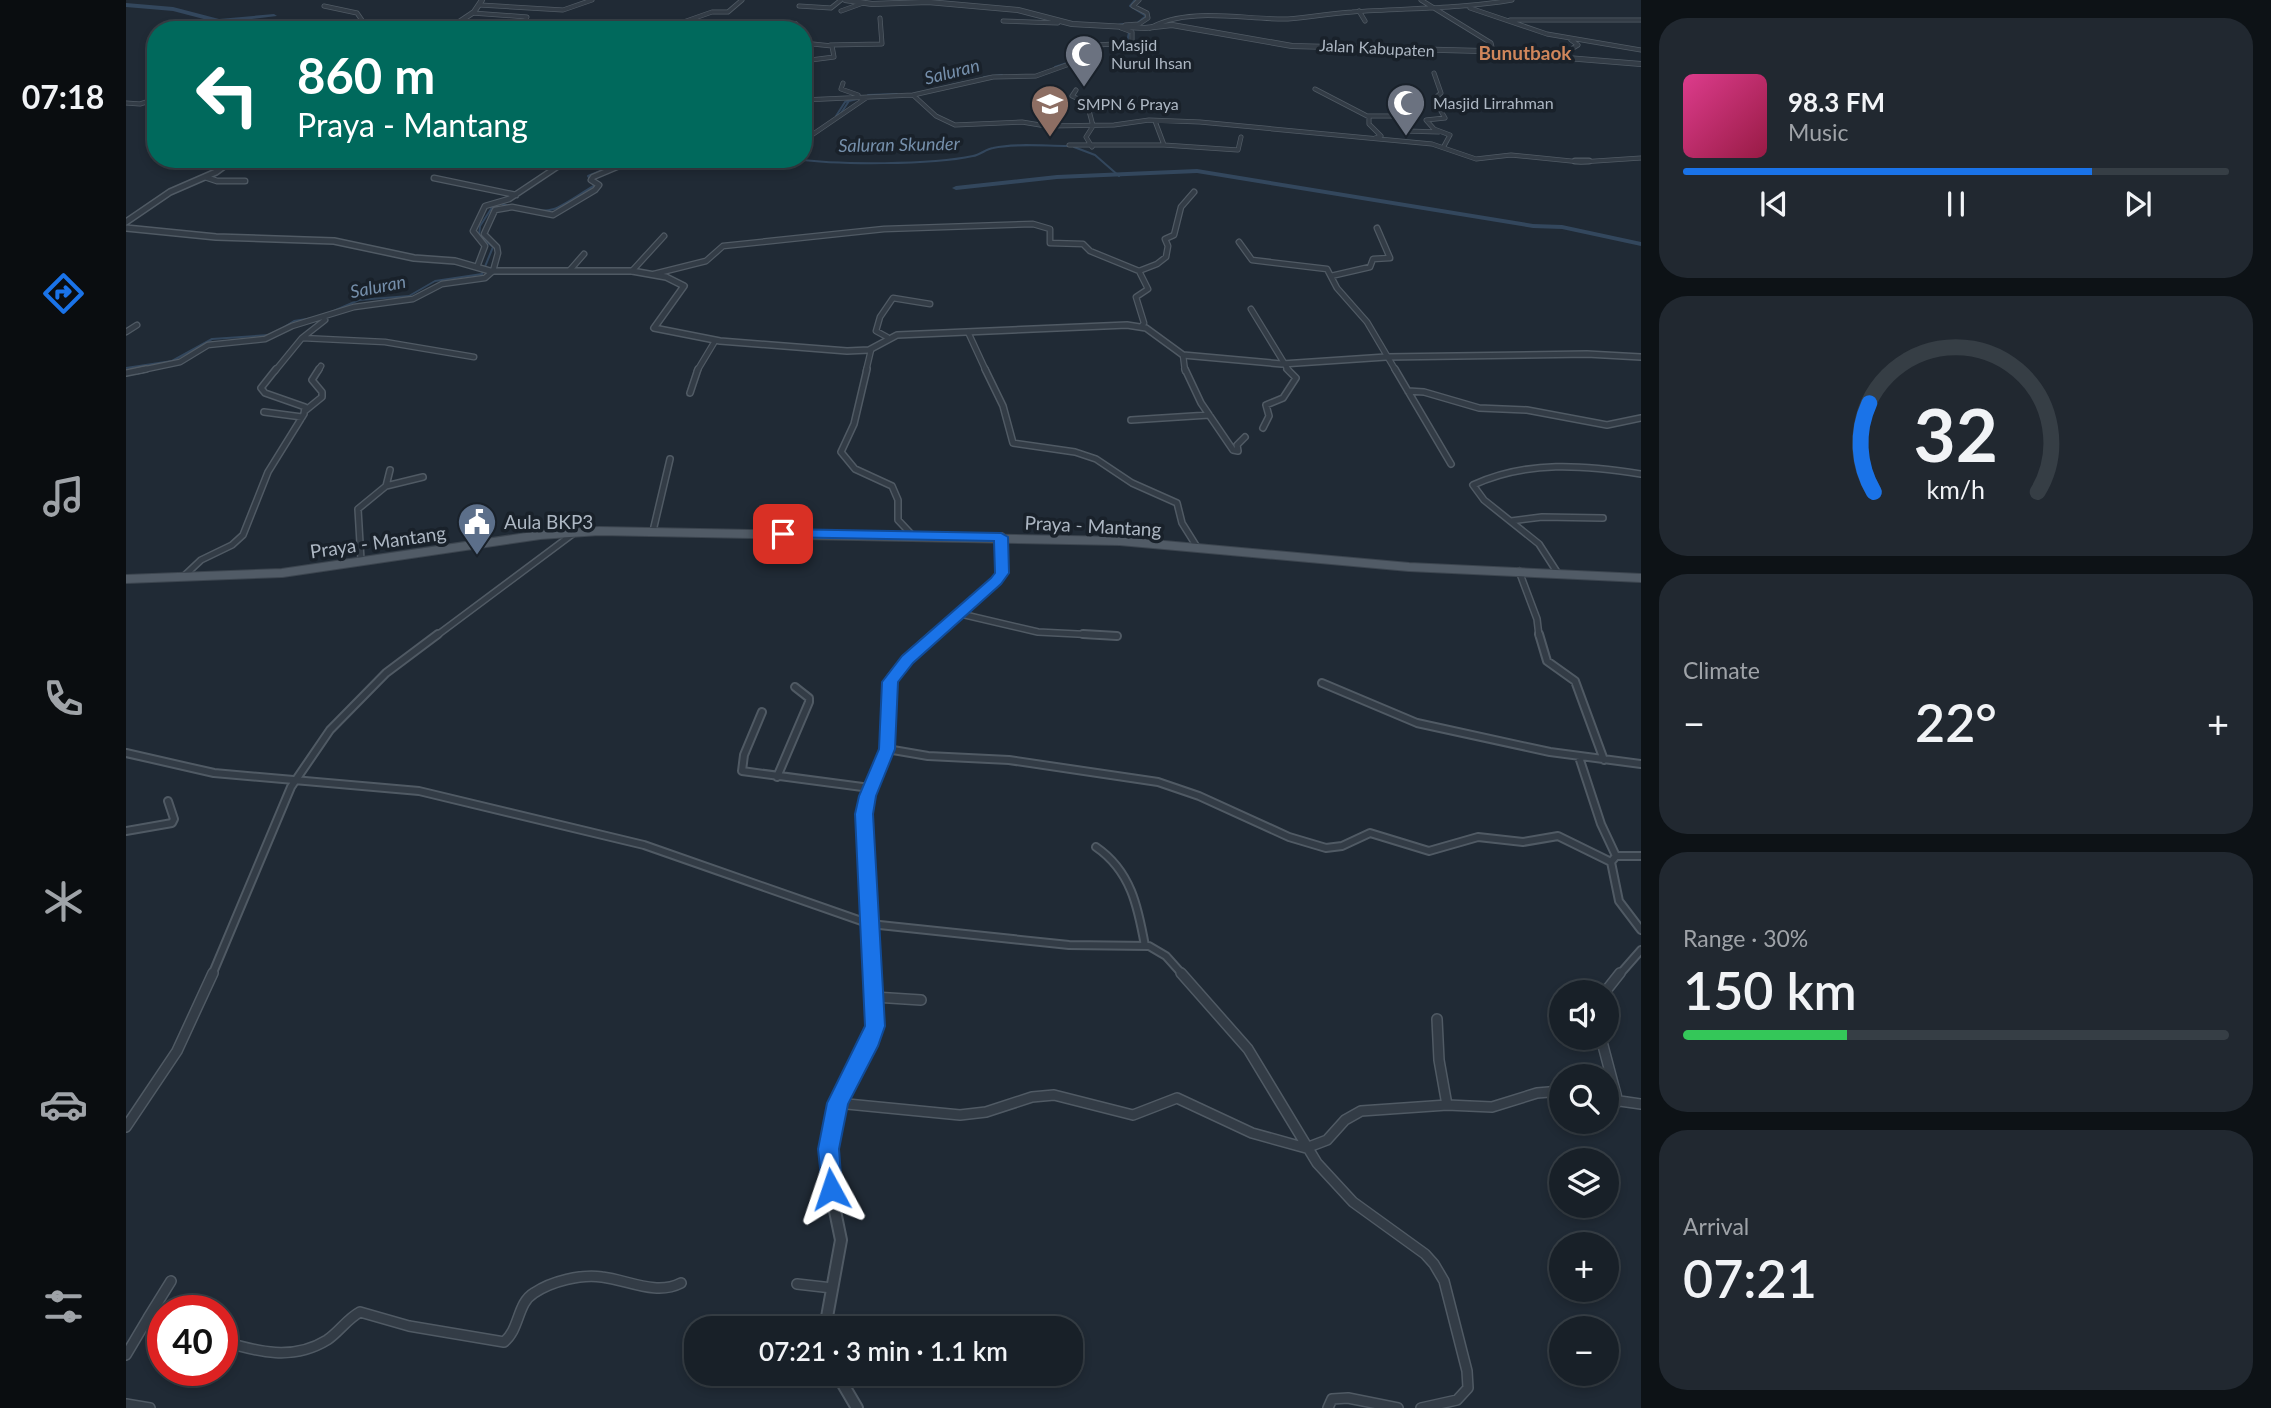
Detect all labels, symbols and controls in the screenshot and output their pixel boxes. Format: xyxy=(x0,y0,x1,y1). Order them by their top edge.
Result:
mosque icon: Masjid Nurul Ihsan xyxy=(1063,33,1105,88)
place label: Masjid Nurul Ihsan xyxy=(1111,35,1192,72)
street label: Jalan Kabupaten xyxy=(1319,35,1435,60)
district label: Bunutbaok xyxy=(1478,41,1572,64)
text: 860 m xyxy=(297,46,435,104)
icon: left xyxy=(182,49,273,140)
water label: Saluran xyxy=(922,54,982,89)
text: 07:18 xyxy=(22,77,104,116)
mosque icon: Masjid Lirrahman xyxy=(1385,82,1427,137)
school or university icon: SMPN 6 Praya xyxy=(1029,83,1071,138)
text: 98.3 FM xyxy=(1788,86,1885,118)
place label: Masjid Lirrahman xyxy=(1433,93,1554,112)
place label: SMPN 6 Praya xyxy=(1077,94,1179,113)
text: Praya - Mantang xyxy=(297,105,528,144)
text: Music xyxy=(1788,118,1848,146)
water label: Saluran Skunder xyxy=(838,132,961,156)
icon: previous xyxy=(1755,185,1793,223)
icon: pause xyxy=(1937,185,1975,223)
icon: next xyxy=(2119,185,2157,223)
icon: directions xyxy=(39,269,88,318)
water label: Saluran xyxy=(348,270,408,302)
text: 32 xyxy=(1914,390,1998,478)
icon: music xyxy=(39,472,88,521)
text: km/h xyxy=(1927,474,1985,504)
public building icon: Aula BKP3 xyxy=(456,501,498,556)
pin xyxy=(753,504,813,564)
place label: Aula BKP3 xyxy=(504,510,593,533)
street label: Praya - Mantang xyxy=(1024,510,1162,541)
icon: arrive xyxy=(764,515,802,553)
street label: Praya - Mantang xyxy=(308,521,447,562)
text: Climate xyxy=(1683,656,1760,684)
icon: phone xyxy=(39,674,88,723)
text: 22° xyxy=(1915,691,1997,753)
text: − xyxy=(1683,700,1705,746)
text: + xyxy=(2207,700,2229,746)
icon: climate xyxy=(39,877,88,926)
text: Range · 30% xyxy=(1683,924,1808,952)
text: 150 km xyxy=(1683,959,1857,1021)
map controls xyxy=(1549,980,1619,1386)
button: sound xyxy=(1549,980,1619,1050)
button: search xyxy=(1549,1064,1619,1134)
icon: car xyxy=(39,1080,88,1129)
button: layers xyxy=(1549,1148,1619,1218)
position arrow xyxy=(794,1152,868,1226)
text: Arrival xyxy=(1683,1212,1749,1240)
button: + xyxy=(1549,1232,1619,1302)
text: 07:21 xyxy=(1683,1247,1817,1309)
icon: filters xyxy=(39,1282,88,1331)
speed limit sign: 40 xyxy=(147,1295,238,1386)
button: − xyxy=(1549,1316,1619,1386)
text: 07:21 · 3 min · 1.1 km xyxy=(759,1335,1008,1367)

